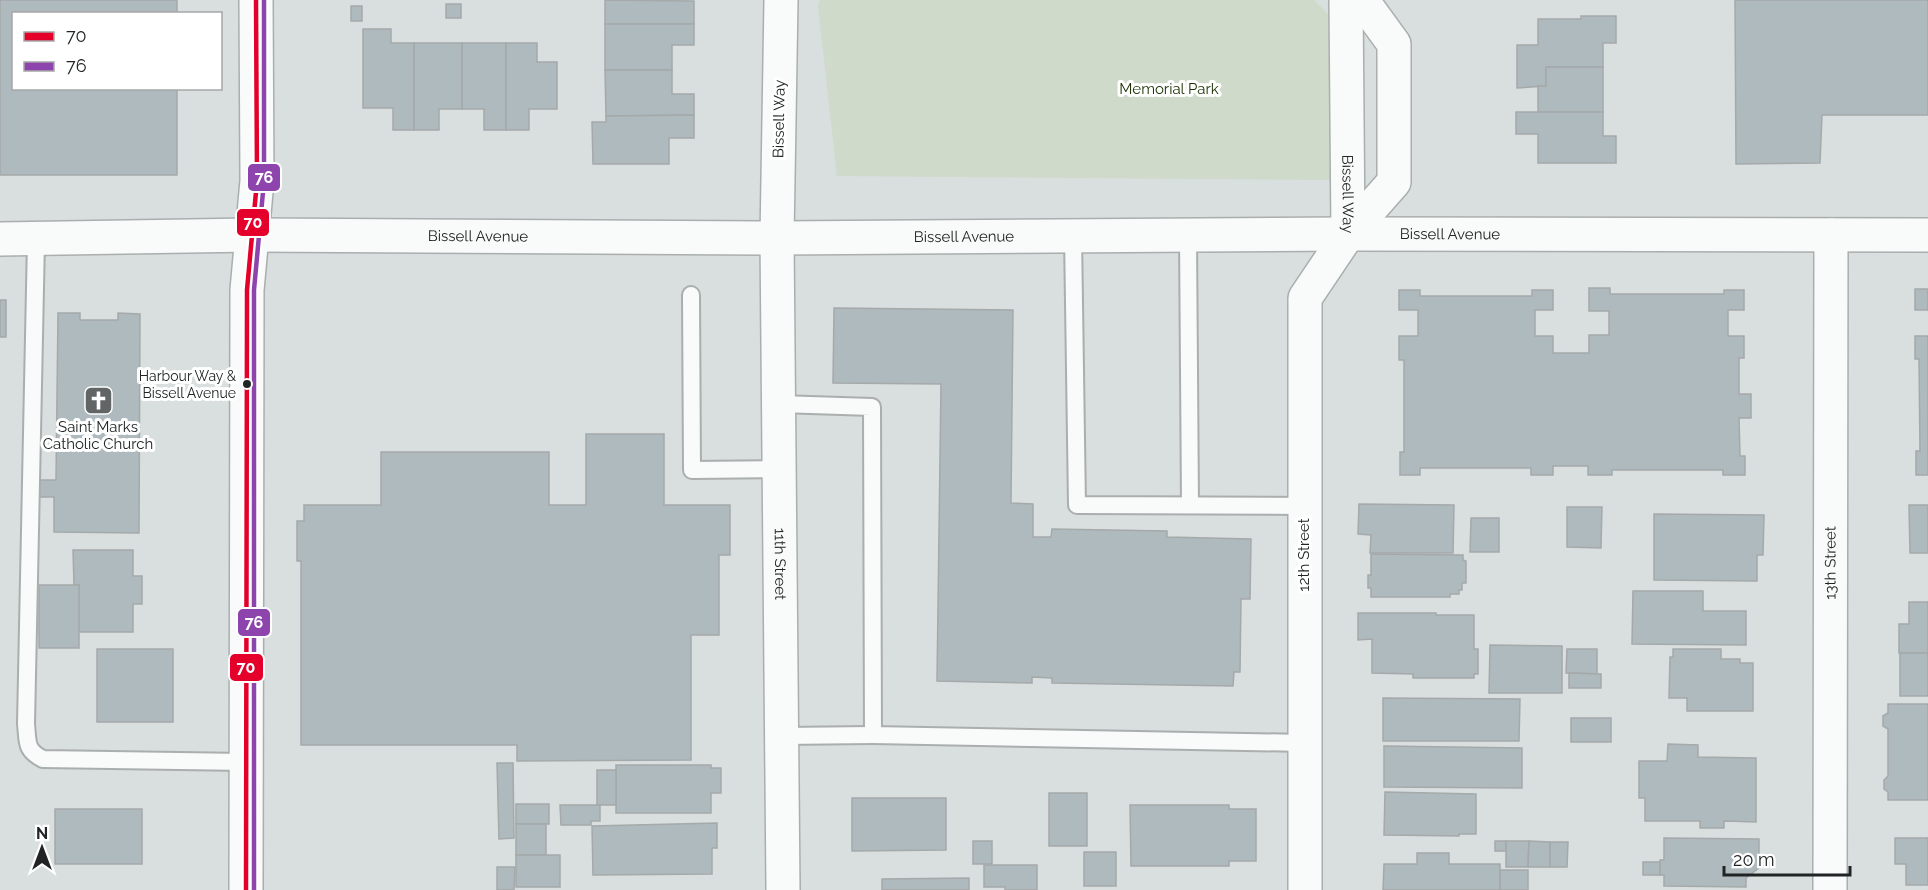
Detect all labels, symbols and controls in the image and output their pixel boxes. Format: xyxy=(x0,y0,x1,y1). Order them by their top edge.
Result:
legend xyxy=(12,12,222,90)
text: 70 xyxy=(66,25,87,46)
text: 76 xyxy=(66,55,87,76)
street label: Bissell Way xyxy=(769,80,789,158)
park label: Memorial Park xyxy=(1119,80,1219,98)
street label: Bissell Way xyxy=(1338,155,1357,233)
line badge: 76 xyxy=(247,163,281,192)
text: 76 xyxy=(255,168,274,187)
line badge: 70 xyxy=(236,208,270,237)
text: 70 xyxy=(244,213,263,232)
street label: Bissell Avenue xyxy=(1400,225,1500,243)
street label: Bissell Avenue xyxy=(428,227,528,246)
street label: Bissell Avenue xyxy=(914,227,1014,246)
place label: Harbour Way & Bissell Avenue xyxy=(139,368,237,401)
marker: Harbour Way & Bissell Avenue xyxy=(241,378,253,390)
church icon: Saint Marks Catholic Church xyxy=(82,384,114,416)
place label: Saint Marks Catholic Church xyxy=(43,418,153,453)
street label: 12th Street xyxy=(1295,518,1313,592)
street label: 13th Street xyxy=(1821,526,1840,600)
street label: 11th Street xyxy=(771,528,789,600)
line badge: 76 xyxy=(237,608,271,637)
text: 76 xyxy=(245,613,264,632)
line badge: 70 xyxy=(229,653,264,682)
text: 70 xyxy=(237,658,256,677)
north arrow xyxy=(12,818,72,878)
text: N xyxy=(36,824,48,843)
scale bar xyxy=(1724,839,1850,877)
text: 20 m xyxy=(1733,849,1775,870)

